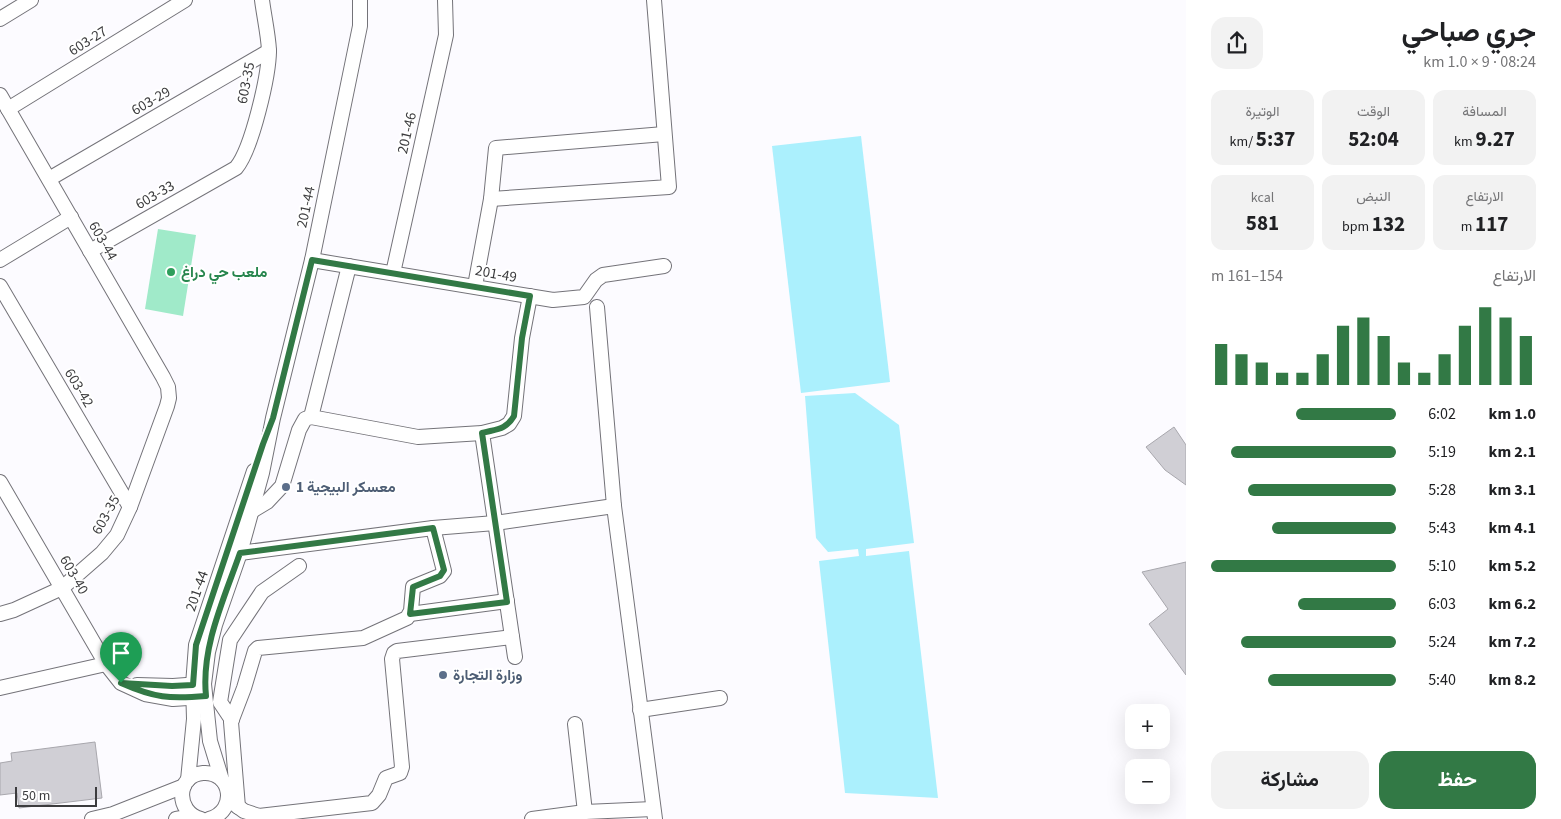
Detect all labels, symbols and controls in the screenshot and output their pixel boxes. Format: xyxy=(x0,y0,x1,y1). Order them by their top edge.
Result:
text: جري صباحي xyxy=(1401,12,1536,52)
button: share xyxy=(1211,17,1263,69)
street label: 603-27 xyxy=(65,21,111,61)
text: 08:24 · 9 × 1.0 km xyxy=(1423,51,1536,73)
street label: 603-35 xyxy=(232,60,260,106)
street label: 603-29 xyxy=(128,81,174,121)
text: الوتيرة xyxy=(1245,102,1280,122)
text: الوقت xyxy=(1357,102,1390,122)
text: المسافة xyxy=(1462,102,1507,122)
street label: 201-46 xyxy=(392,110,422,156)
text: 5:37 xyxy=(1256,124,1295,154)
text: 52:04 xyxy=(1348,124,1399,154)
text: 9.27 xyxy=(1475,124,1515,154)
text: /km xyxy=(1230,132,1256,152)
text: km xyxy=(1454,132,1475,152)
street label: 603-33 xyxy=(132,175,178,215)
street label: 201-44 xyxy=(291,184,321,230)
text: النبض xyxy=(1356,187,1391,207)
text: الارتفاع xyxy=(1466,187,1504,207)
text: kcal xyxy=(1251,188,1274,208)
text: 581 xyxy=(1246,208,1279,238)
text: 132 xyxy=(1372,209,1405,239)
text: 117 xyxy=(1475,209,1508,239)
text: bpm xyxy=(1342,217,1372,237)
text: m xyxy=(1461,217,1475,237)
street label: 603-44 xyxy=(83,218,123,265)
street label: 201-49 xyxy=(474,260,518,288)
place label: ملعب حي دراغ xyxy=(181,262,267,285)
text: 154–161 m xyxy=(1211,265,1283,287)
text: الارتفاع xyxy=(1493,265,1536,287)
marker: ملعب حي دراغ xyxy=(165,266,177,278)
street label: 603-42 xyxy=(59,365,99,411)
text: 6:02 xyxy=(1428,403,1456,425)
text: 1.0 km xyxy=(1489,403,1536,425)
text: 5:19 xyxy=(1428,441,1456,463)
text: 2.1 km xyxy=(1489,441,1536,463)
place label: معسكر البيجية 1 xyxy=(296,477,396,498)
text: 5:28 xyxy=(1428,479,1456,501)
text: 3.1 km xyxy=(1489,479,1536,501)
marker: معسكر البيجية 1 xyxy=(280,481,292,493)
street label: 603-35 xyxy=(87,492,125,538)
text: 5:43 xyxy=(1428,517,1456,539)
text: 4.1 km xyxy=(1489,517,1536,539)
street label: 603-40 xyxy=(54,552,94,598)
text: 5:10 xyxy=(1428,555,1456,577)
text: 5.2 km xyxy=(1489,555,1536,577)
street label: 201-44 xyxy=(180,567,214,614)
text: 6:03 xyxy=(1428,593,1456,615)
text: 6.2 km xyxy=(1489,593,1536,615)
text: 5:24 xyxy=(1428,631,1456,653)
text: 7.2 km xyxy=(1489,631,1536,653)
pin xyxy=(100,632,142,683)
icon: arrive xyxy=(107,639,135,667)
place label: وزارة التجارة xyxy=(453,665,523,686)
marker: وزارة التجارة xyxy=(437,669,449,681)
text: 5:40 xyxy=(1428,669,1456,691)
text: 8.2 km xyxy=(1489,669,1536,691)
map controls xyxy=(1125,704,1170,804)
button: + xyxy=(1125,704,1170,749)
button: مشاركة xyxy=(1211,751,1369,809)
button: حفظ xyxy=(1379,751,1536,809)
button: − xyxy=(1125,759,1170,804)
scale bar xyxy=(15,784,98,807)
text: 50 m xyxy=(22,786,50,806)

